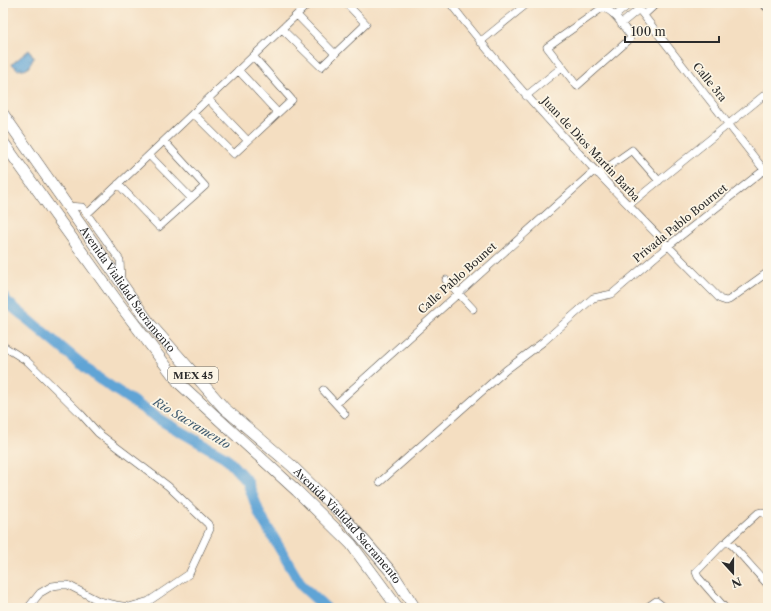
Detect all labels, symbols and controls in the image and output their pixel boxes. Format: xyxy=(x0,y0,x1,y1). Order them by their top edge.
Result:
scale bar xyxy=(625,18,719,44)
text: 100 m xyxy=(631,24,666,39)
street label: Calle 3ra xyxy=(690,60,730,105)
street label: Juan de Dios Martin Barba xyxy=(538,92,643,204)
street label: Privada Pablo Bournet xyxy=(630,181,730,265)
street label: Avenida Vialidad Sacramento xyxy=(76,223,179,355)
street label: Calle Pablo Bounet xyxy=(415,239,499,317)
road number: MEX 45 xyxy=(168,367,218,383)
water label: Rio Sacramento xyxy=(150,394,234,452)
street label: Avenida Vialidad Sacramento xyxy=(290,464,404,586)
north arrow xyxy=(713,553,753,593)
text: N xyxy=(729,574,744,591)

